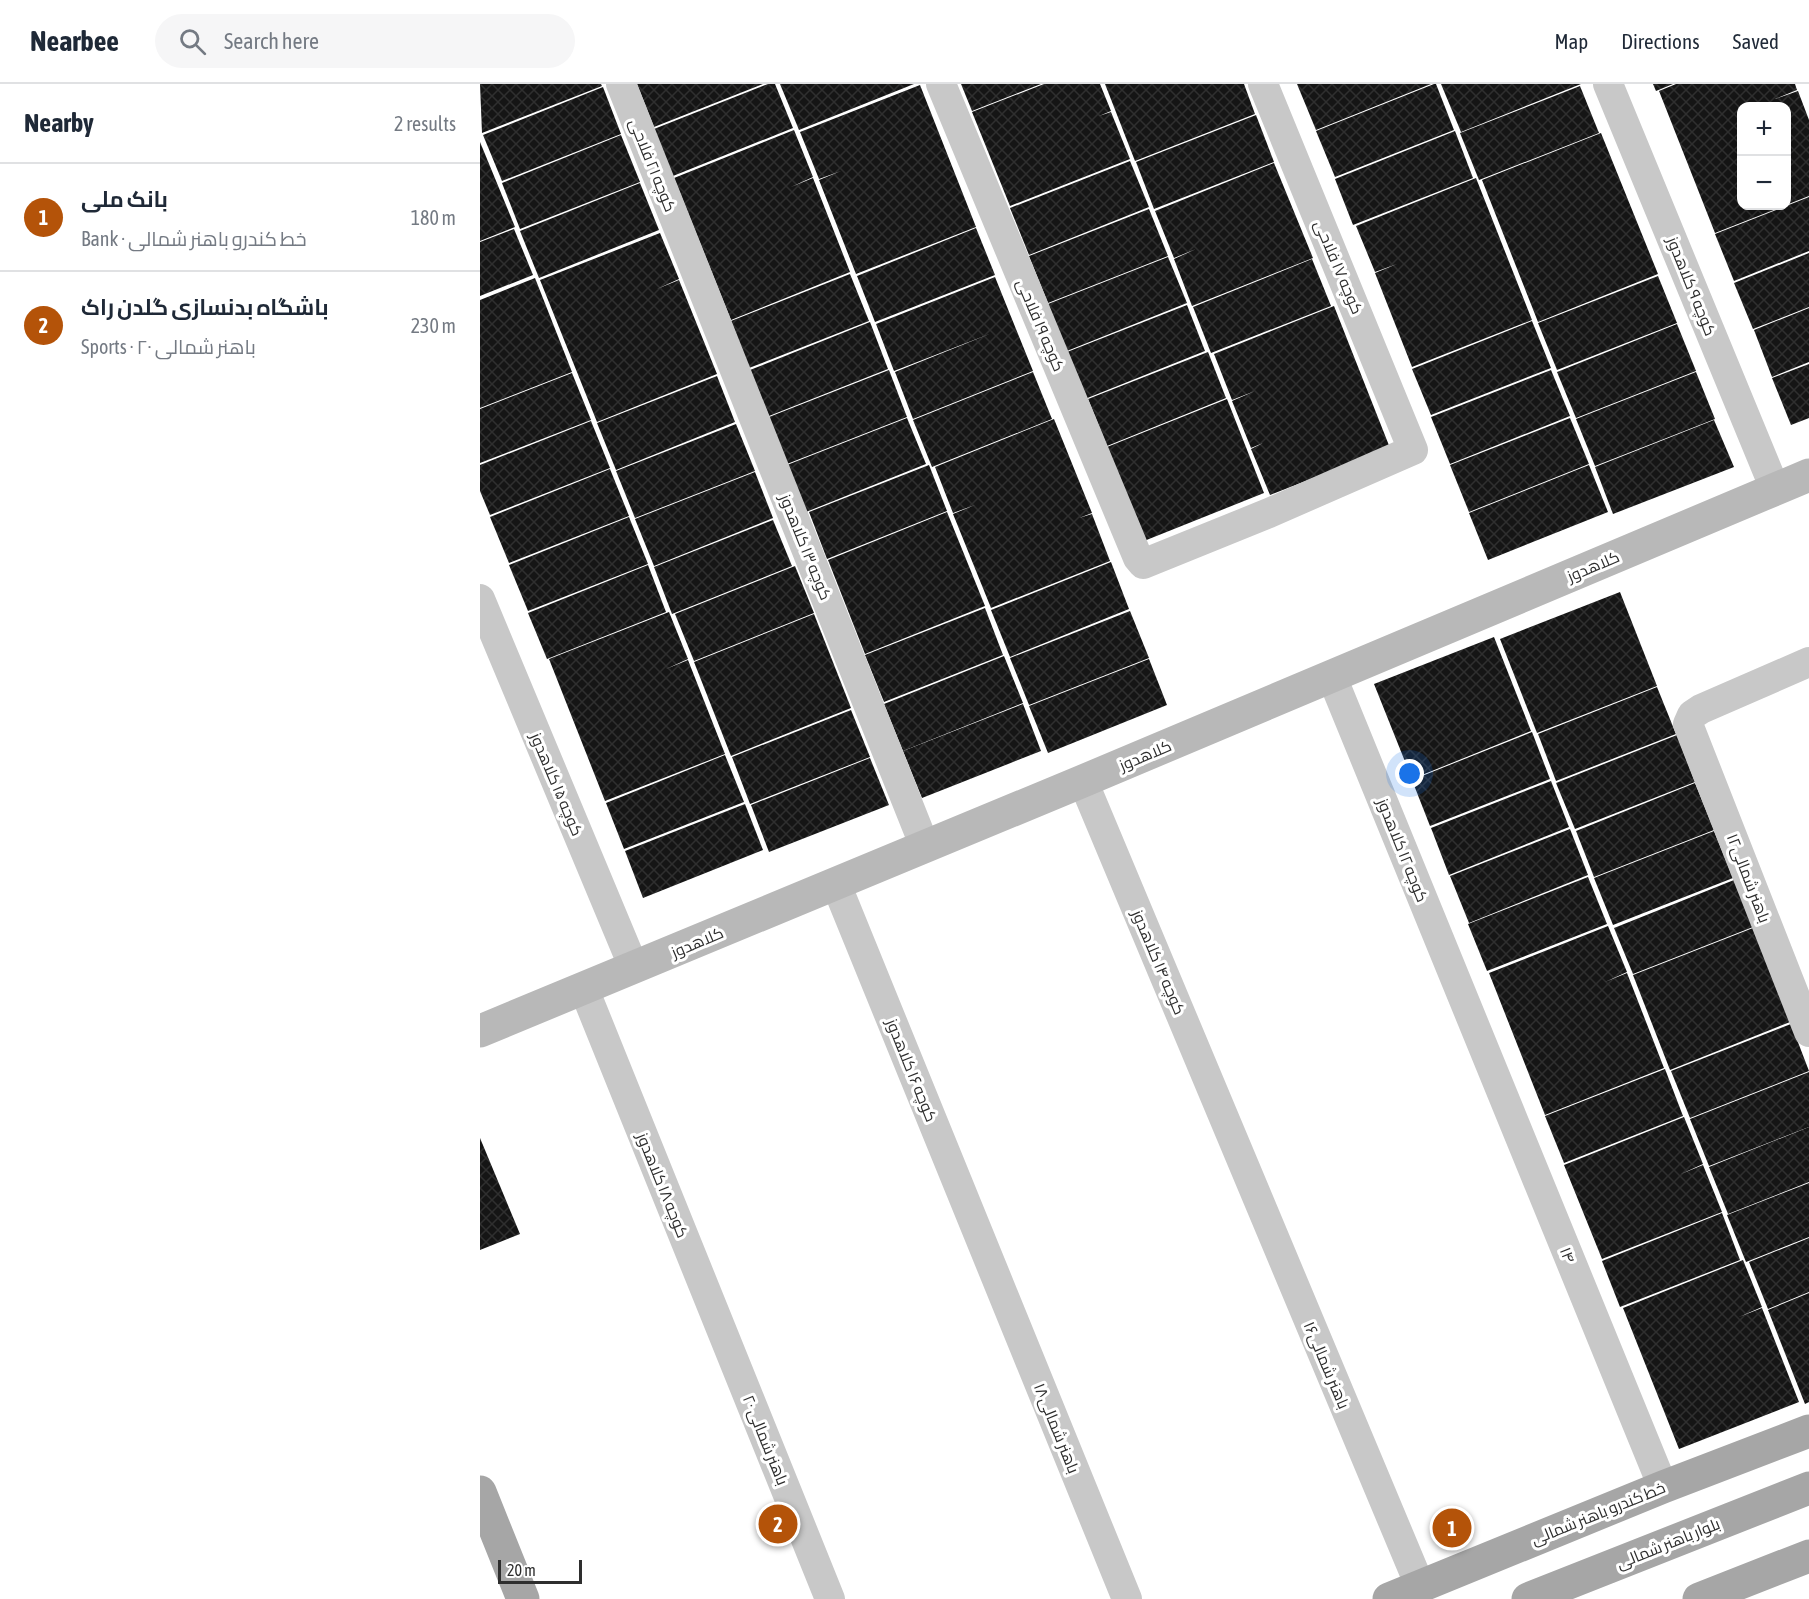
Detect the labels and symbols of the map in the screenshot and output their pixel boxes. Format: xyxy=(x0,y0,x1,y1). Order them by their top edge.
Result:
street label: کوچه ۲۱ فلاحی xyxy=(623,116,680,215)
street label: کوچه ۱۷ فلاحی xyxy=(1308,217,1367,318)
street label: کوچه ۹ کلاهدوز xyxy=(1661,233,1720,339)
street label: کوچه ۱۹ فلاحی xyxy=(1011,276,1069,375)
street label: کوچه ۱۳ کلاهدوز xyxy=(773,491,835,604)
street label: کلاهدوز xyxy=(1563,547,1622,586)
street label: کوچه ۱۵ کلاهدوز xyxy=(524,729,587,840)
street label: کلاهدوز xyxy=(1115,736,1174,775)
your location xyxy=(1395,759,1424,788)
street label: کوچه ۱۲ کلاهدوز xyxy=(1371,795,1432,906)
street label: باهنر شمالی۱۲ xyxy=(1722,831,1774,926)
street label: کوچه ۱۴ کلاهدوز xyxy=(1126,906,1189,1018)
street label: کلاهدوز xyxy=(667,923,726,962)
street label: کوچه ۱۶ کلاهدوز xyxy=(880,1015,941,1125)
street label: کوچه ۱۸ کلاهدوز xyxy=(631,1129,692,1241)
street label: ۱۴ xyxy=(1557,1244,1579,1266)
street label: باهنر شمالی۱۶ xyxy=(1299,1319,1354,1412)
street label: باهنر شمالی۱۸ xyxy=(1029,1380,1083,1476)
street label: ۲۰ باهنر شمالی xyxy=(738,1392,792,1488)
street label: خط کندرو باهنر شمالی xyxy=(1528,1478,1668,1550)
pin: 2 xyxy=(758,1502,798,1546)
pin: 1 xyxy=(1432,1506,1472,1550)
street label: بلوار باهنر شمالی xyxy=(1614,1514,1723,1574)
scale bar xyxy=(498,1557,582,1584)

